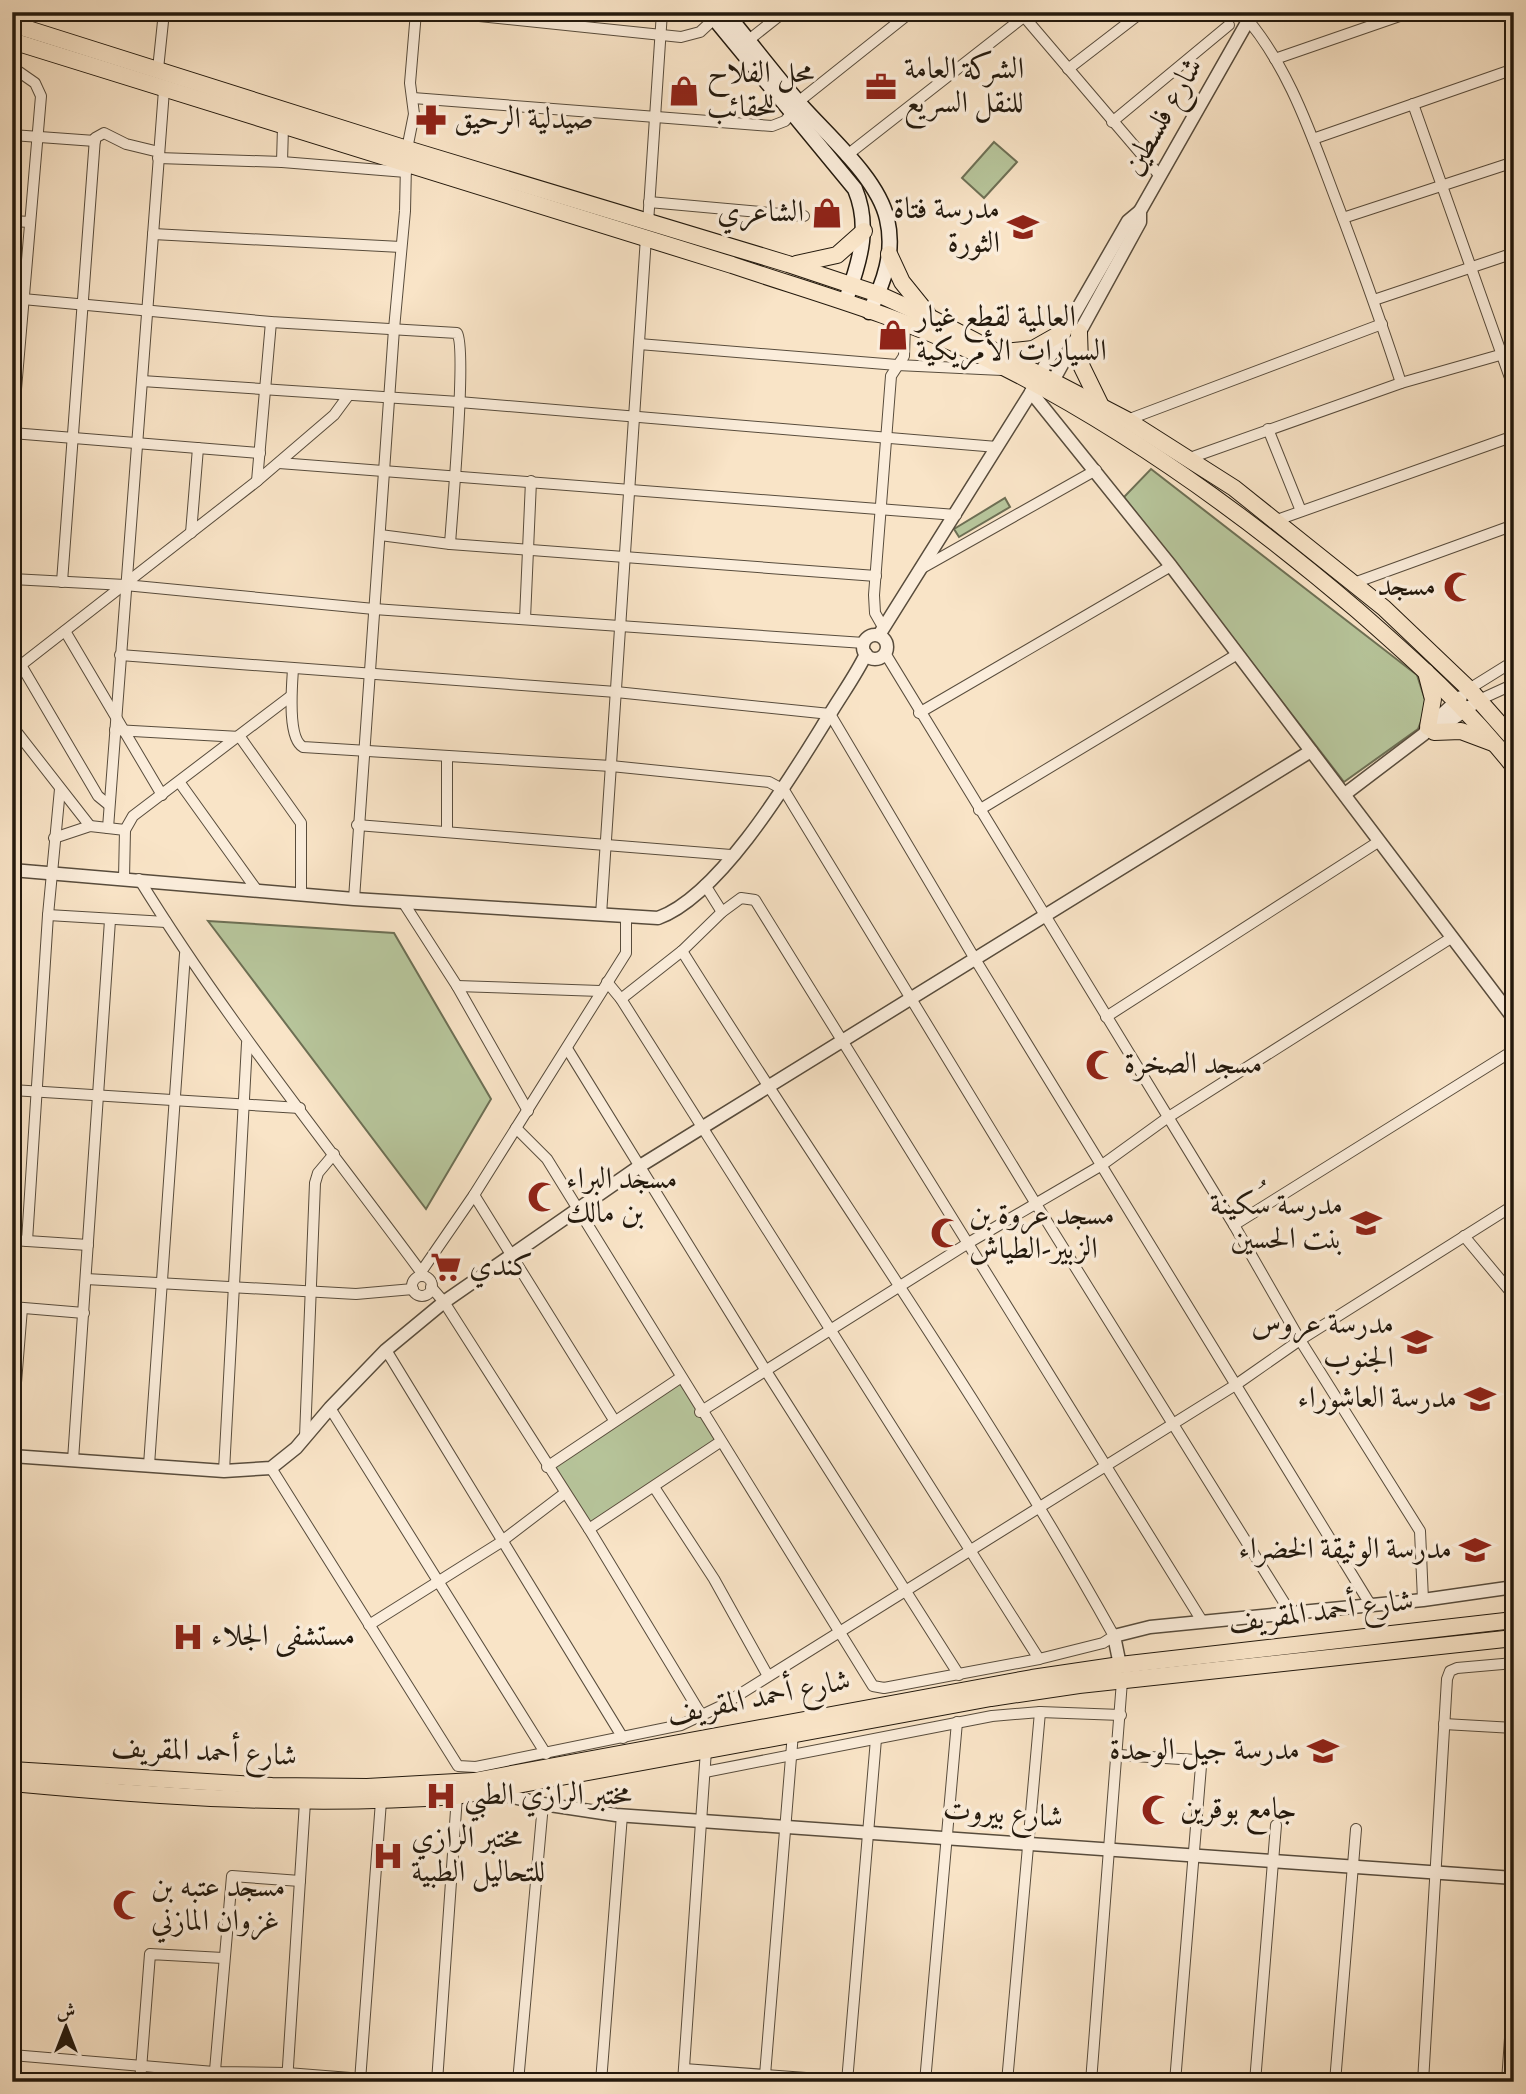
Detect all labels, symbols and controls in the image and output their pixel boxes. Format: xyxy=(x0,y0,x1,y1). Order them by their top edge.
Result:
place label: الشركة العامة للنقل السريع xyxy=(904,49,1024,129)
street label: شارع فلسطين xyxy=(1113,50,1216,184)
place label: محل الفلاح للحقائب xyxy=(707,53,815,130)
office icon: الشركة العامة للنقل السريع xyxy=(864,70,898,104)
shop icon: محل الفلاح للحقائب xyxy=(667,74,701,108)
place label: صيدلية الرحيق xyxy=(454,99,594,142)
pharmacy icon: صيدلية الرحيق xyxy=(414,103,448,137)
place label: مدرسة فتاة الثورة xyxy=(893,189,1000,266)
place label: الشاعري xyxy=(717,192,804,235)
shop icon: الشاعري xyxy=(810,196,844,230)
school or university icon: مدرسة فتاة الثورة xyxy=(1006,210,1040,244)
place label: العالمية لقطع غيار السيارات الأمريكية xyxy=(913,297,1107,374)
shop icon: العالمية لقطع غيار السيارات الأمريكية xyxy=(876,318,910,352)
place label: مسجد xyxy=(1377,566,1436,609)
mosque icon: مسجد xyxy=(1442,570,1476,604)
place label: مسجد الصخرة xyxy=(1124,1044,1262,1087)
mosque icon: مسجد الصخرة xyxy=(1084,1048,1118,1082)
place label: مسجد البراء بن مالك xyxy=(566,1159,677,1236)
place label: مدرسة سُكينة بنت الحسين xyxy=(1210,1179,1343,1262)
mosque icon: مسجد البراء بن مالك xyxy=(526,1180,560,1214)
place label: مسجد عروة بن الزبير-الطياش xyxy=(969,1195,1115,1272)
school or university icon: مدرسة سُكينة بنت الحسين xyxy=(1349,1206,1383,1240)
mosque icon: مسجد عروة بن الزبير-الطياش xyxy=(929,1216,963,1250)
place label: كندي xyxy=(469,1246,533,1289)
supermarket icon: كندي xyxy=(429,1250,463,1284)
place label: مدرسة عروس الجنوب xyxy=(1251,1304,1394,1381)
school or university icon: مدرسة عروس الجنوب xyxy=(1400,1325,1434,1359)
place label: مدرسة العاشوراء xyxy=(1298,1378,1457,1421)
school or university icon: مدرسة العاشوراء xyxy=(1463,1382,1497,1416)
place label: مدرسة الوثيقة الخضراء xyxy=(1238,1529,1452,1572)
school or university icon: مدرسة الوثيقة الخضراء xyxy=(1458,1533,1492,1567)
street label: شارع أحمد المقريف xyxy=(1226,1578,1416,1647)
place label: مستشفى الجلاء xyxy=(211,1616,355,1659)
hospital icon: مستشفى الجلاء xyxy=(171,1620,205,1654)
street label: شارع أحمد المقريف xyxy=(663,1658,855,1739)
street label: شارع أحمد المقريف xyxy=(110,1725,298,1780)
place label: مدرسة جيل الوحدة xyxy=(1109,1730,1300,1773)
school or university icon: مدرسة جيل الوحدة xyxy=(1306,1734,1340,1768)
place label: مختبر الرازي الطبي xyxy=(464,1775,632,1822)
hospital icon: مختبر الرازي الطبي xyxy=(424,1779,458,1813)
street label: شارع بيروت xyxy=(941,1789,1065,1842)
place label: جامع بوقرين xyxy=(1180,1789,1297,1835)
mosque icon: جامع بوقرين xyxy=(1140,1793,1174,1827)
place label: مختبر الرازي للتحاليل الطبية xyxy=(411,1818,545,1895)
hospital icon: مختبر الرازي للتحاليل الطبية xyxy=(371,1839,405,1873)
place label: مسجد عتبه بن غزوان المازني xyxy=(151,1867,285,1944)
mosque icon: مسجد عتبه بن غزوان المازني xyxy=(111,1888,145,1922)
north arrow xyxy=(32,1993,102,2062)
text: ش xyxy=(57,1999,75,2026)

